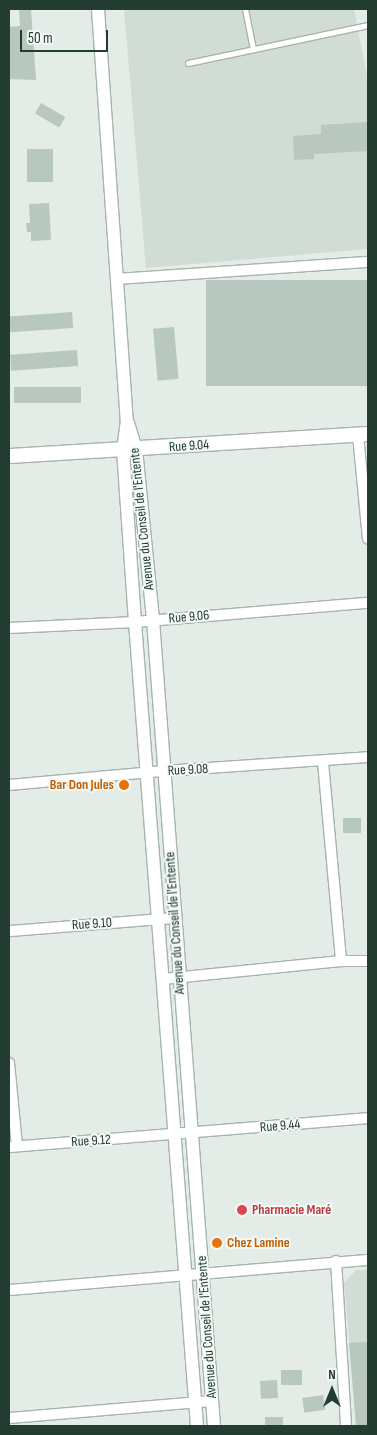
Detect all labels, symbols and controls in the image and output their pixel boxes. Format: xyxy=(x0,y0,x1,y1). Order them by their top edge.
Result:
scale bar xyxy=(22,20,110,52)
text: 50 m xyxy=(28,29,53,48)
street label: Rue 9.04 xyxy=(168,436,210,456)
street label: Avenue du Conseil de l'Entente xyxy=(126,447,158,591)
street label: Rue 9.06 xyxy=(168,607,210,627)
street label: Rue 9.08 xyxy=(167,761,209,779)
place label: Bar Don Jules xyxy=(50,777,114,793)
marker: Bar Don Jules xyxy=(118,779,130,791)
street label: Avenue du Conseil de l'Entente xyxy=(162,851,188,995)
street label: Rue 9.10 xyxy=(71,914,113,934)
street label: Rue 9.44 xyxy=(259,1116,301,1136)
street label: Rue 9.12 xyxy=(71,1131,111,1151)
place label: Pharmacie Maré xyxy=(252,1202,331,1218)
marker: Pharmacie Maré xyxy=(236,1204,248,1216)
place label: Chez Lamine xyxy=(227,1235,290,1251)
marker: Chez Lamine xyxy=(211,1237,223,1249)
street label: Avenue du Conseil de l'Entente xyxy=(194,1255,220,1399)
north arrow xyxy=(307,1365,357,1415)
text: N xyxy=(328,1366,336,1383)

